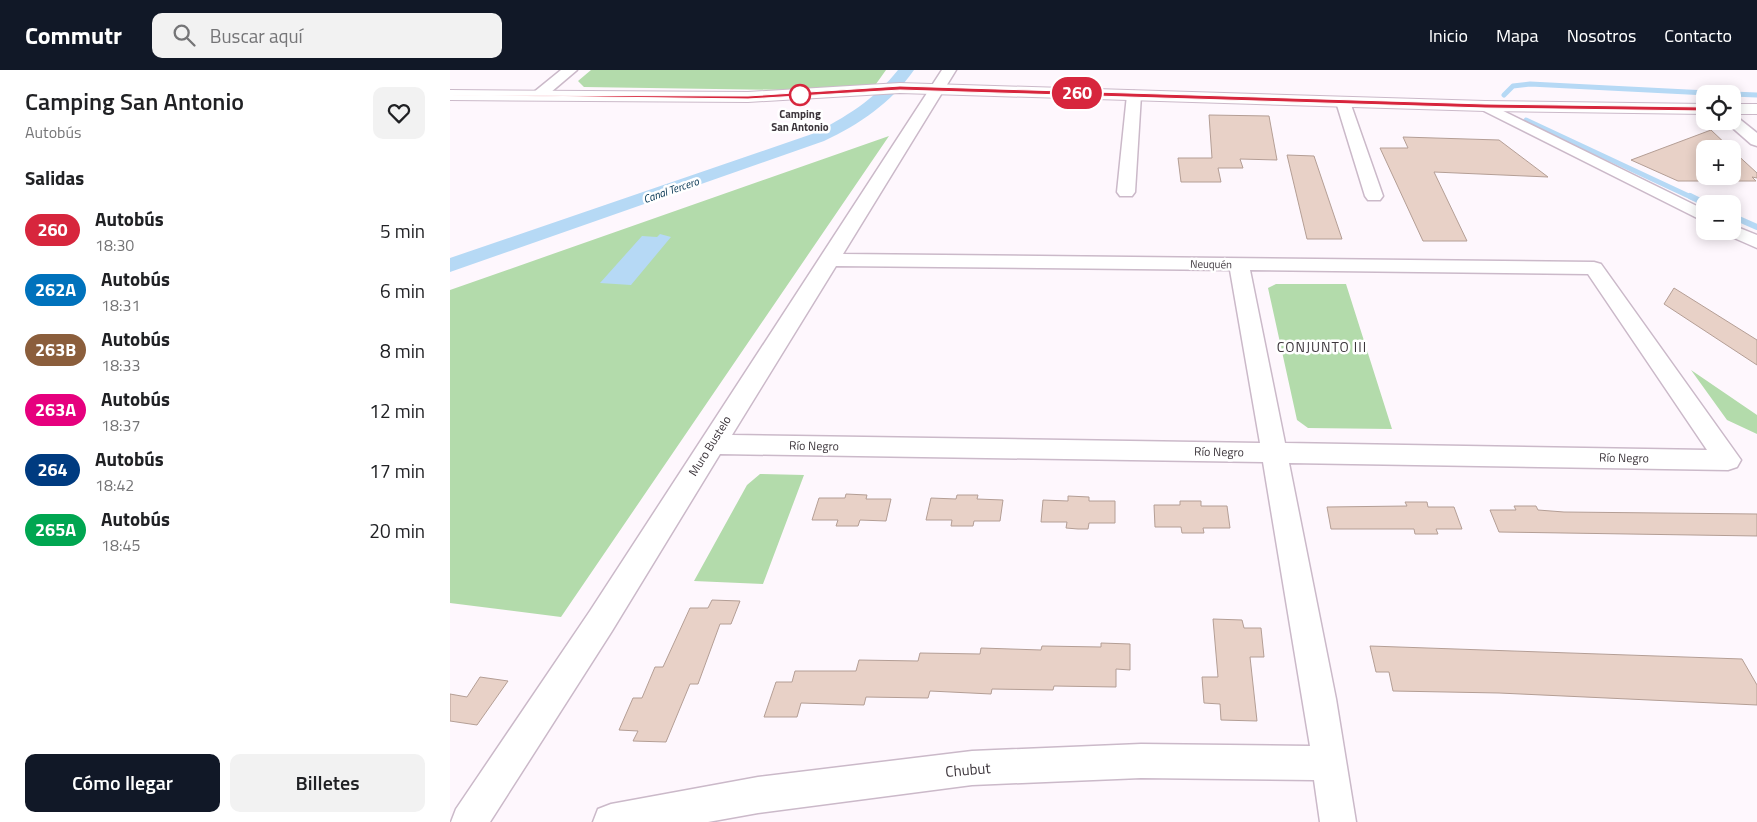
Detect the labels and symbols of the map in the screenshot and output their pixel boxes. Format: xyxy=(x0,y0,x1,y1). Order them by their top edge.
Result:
line badge: 260 xyxy=(1048,77,1106,109)
marker: Camping San Antonio xyxy=(789,84,811,106)
place label: Camping San Antonio xyxy=(771,106,829,135)
water label: Canal Tercero xyxy=(641,173,701,207)
street label: Neuquén xyxy=(1190,256,1232,272)
district label: CONJUNTO III xyxy=(1277,336,1367,357)
street label: Muro Bustelo xyxy=(683,412,736,480)
street label: Río Negro xyxy=(789,436,839,455)
street label: Río Negro xyxy=(1194,442,1244,461)
street label: Río Negro xyxy=(1599,448,1649,467)
street label: Chubut xyxy=(944,756,992,783)

